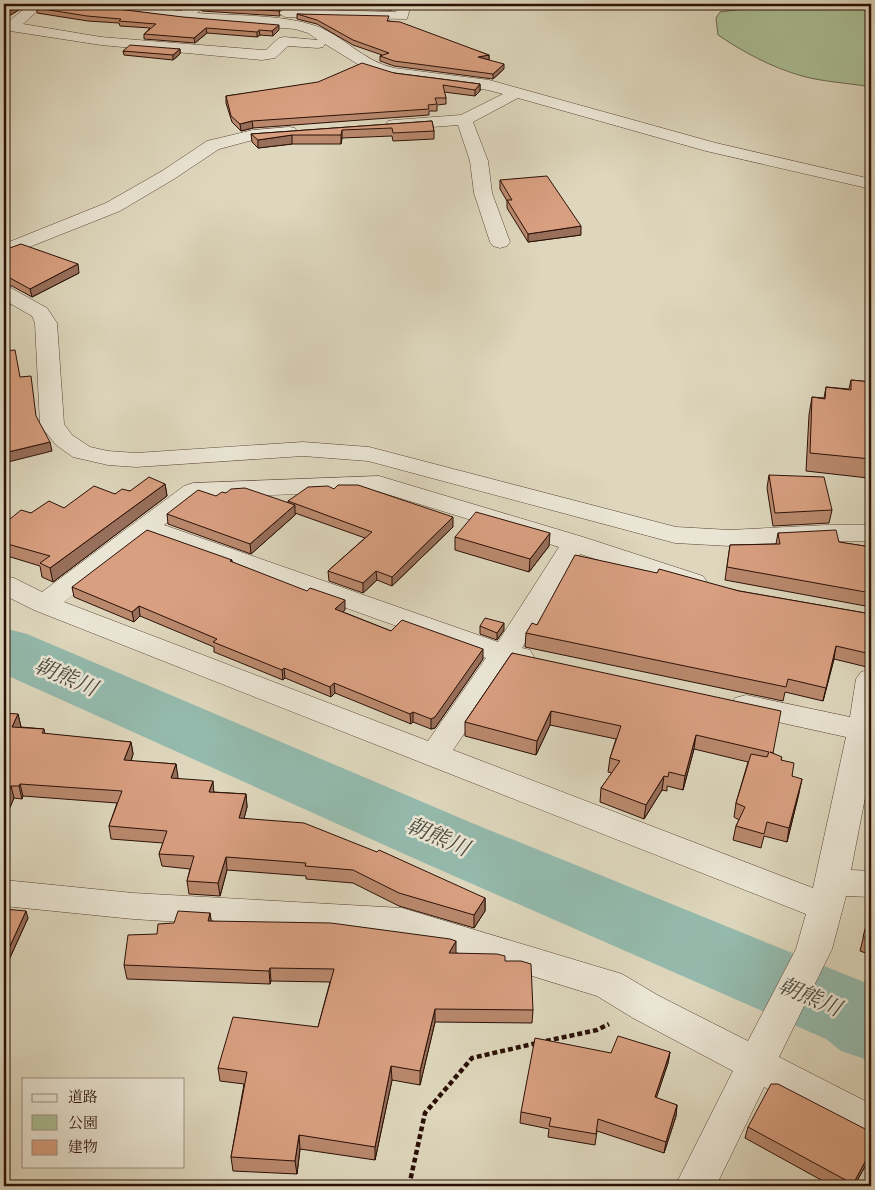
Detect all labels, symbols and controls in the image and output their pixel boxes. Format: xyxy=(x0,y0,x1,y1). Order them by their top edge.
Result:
water label: 朝熊川 xyxy=(29,650,104,704)
water label: 朝熊川 xyxy=(401,810,476,864)
water label: 朝熊川 xyxy=(773,970,848,1024)
legend xyxy=(22,1078,185,1168)
text: 道路 xyxy=(68,1087,98,1107)
text: 公園 xyxy=(68,1113,98,1133)
text: 建物 xyxy=(68,1137,98,1157)

